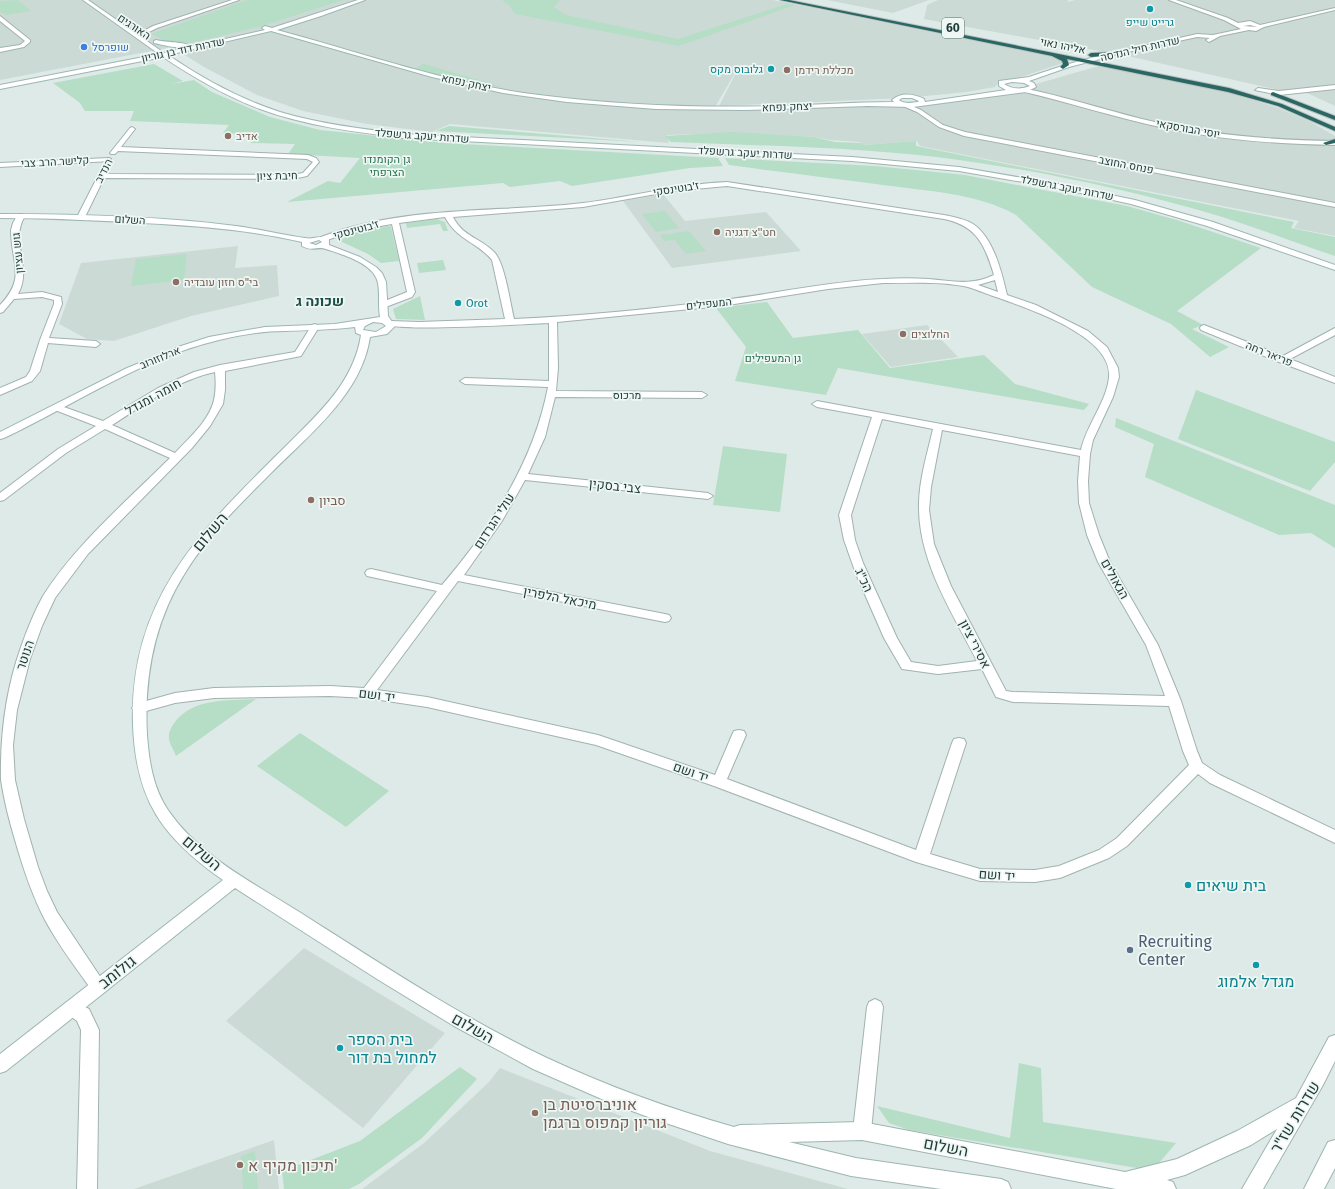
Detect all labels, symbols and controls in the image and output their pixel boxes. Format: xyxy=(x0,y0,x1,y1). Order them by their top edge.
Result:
marker: גרייט שייפ xyxy=(1145,4,1155,14)
street label: האורגים xyxy=(115,11,153,43)
place label: גרייט שייפ xyxy=(1126,16,1174,29)
road number: 60 xyxy=(942,18,964,38)
street label: שדרות חיל הנדסה xyxy=(1099,34,1181,64)
street label: שדרות דוד בן גוריון xyxy=(140,35,226,65)
street label: אליהו נאוי xyxy=(1039,35,1087,57)
place label: שופרסל xyxy=(92,41,129,54)
marker: שופרסל xyxy=(79,42,89,52)
place label: גלובוס מקס xyxy=(710,63,763,76)
marker: גלובוס מקס xyxy=(766,64,776,74)
place label: מכללת רידמן xyxy=(795,64,854,77)
marker: מכללת רידמן xyxy=(782,65,792,75)
street label: יצחק נפחא xyxy=(440,71,492,95)
street label: יצחק נפחא xyxy=(762,100,812,114)
street label: יוסי הבורסקאי xyxy=(1155,117,1221,141)
street label: שדרות יעקב גרשפלד xyxy=(374,126,470,146)
place label: אדיב xyxy=(236,130,258,143)
marker: אדיב xyxy=(223,131,233,141)
street label: שדרות יעקב גרשפלד xyxy=(697,144,793,162)
park label: גן הקומנדו הצרפתי xyxy=(364,153,410,179)
street label: פנחס החוצב xyxy=(1097,153,1155,177)
street label: קלישר הרב צבי xyxy=(20,154,90,170)
street label: הנדיב xyxy=(92,157,116,185)
street label: חיבת ציון xyxy=(256,169,298,183)
street label: שדרות יעקב גרשפלד xyxy=(1019,173,1115,203)
street label: ז'בוטינסקי xyxy=(652,179,700,199)
street label: השלום xyxy=(114,212,146,228)
street label: ז'בוטינסקי xyxy=(332,218,380,242)
place label: חט''צ דגניה xyxy=(725,226,776,239)
marker: חט''צ דגניה xyxy=(712,227,722,237)
street label: גוש עציון xyxy=(10,232,26,274)
place label: בי"ס חזון עובדיה xyxy=(184,276,258,289)
marker: בי"ס חזון עובדיה xyxy=(171,277,181,287)
district label: שכונה ג xyxy=(296,293,344,310)
street label: המעפילים xyxy=(685,295,733,313)
place label: Orot xyxy=(466,297,488,310)
marker: Orot xyxy=(453,298,463,308)
place label: החלוצים xyxy=(911,328,949,341)
marker: החלוצים xyxy=(898,329,908,339)
street label: פריאר רחה xyxy=(1244,339,1294,369)
street label: ארלוזורוב xyxy=(138,344,182,372)
park label: גן המעפילים xyxy=(745,352,801,365)
street label: חומה ומגדל xyxy=(122,376,184,418)
street label: מרכוס xyxy=(613,389,641,402)
street label: צבי בסקין xyxy=(588,476,642,496)
street label: עולי הגרדום xyxy=(470,490,518,552)
place label: סביון xyxy=(319,493,346,508)
marker: סביון xyxy=(306,495,316,505)
street label: השלום xyxy=(188,509,232,555)
street label: הגאולים xyxy=(1098,556,1132,602)
street label: הכ"ג xyxy=(852,566,876,594)
street label: מיכאל הלפרין xyxy=(522,584,598,612)
street label: אסירי ציון xyxy=(956,617,994,671)
street label: הנוטר xyxy=(13,638,37,672)
street label: יד ושם xyxy=(358,685,396,705)
street label: יד ושם xyxy=(671,759,711,785)
street label: השלום xyxy=(179,831,225,875)
street label: יד ושם xyxy=(978,866,1016,884)
place label: בית שיאים xyxy=(1196,876,1267,895)
marker: בית שיאים xyxy=(1183,880,1193,890)
place label: Recruiting Center xyxy=(1138,932,1212,969)
marker: Recruiting Center xyxy=(1125,945,1135,955)
street label: גולומב xyxy=(94,951,140,993)
marker: מגדל אלמוג xyxy=(1251,960,1261,970)
place label: מגדל אלמוג xyxy=(1218,972,1294,991)
street label: השלום xyxy=(449,1009,497,1047)
place label: בית הספר למחול בת דור xyxy=(348,1030,437,1067)
marker: בית הספר למחול בת דור xyxy=(335,1043,345,1053)
street label: שדרות שז"ר xyxy=(1266,1078,1324,1156)
place label: אוניברסיטת בן גוריון קמפוס ברגמן xyxy=(543,1095,667,1132)
marker: אוניברסיטת בן גוריון קמפוס ברגמן xyxy=(530,1108,540,1118)
street label: השלום xyxy=(922,1133,970,1161)
place label: תיכון מקיף א' xyxy=(248,1156,337,1175)
marker: תיכון מקיף א' xyxy=(235,1160,245,1170)

